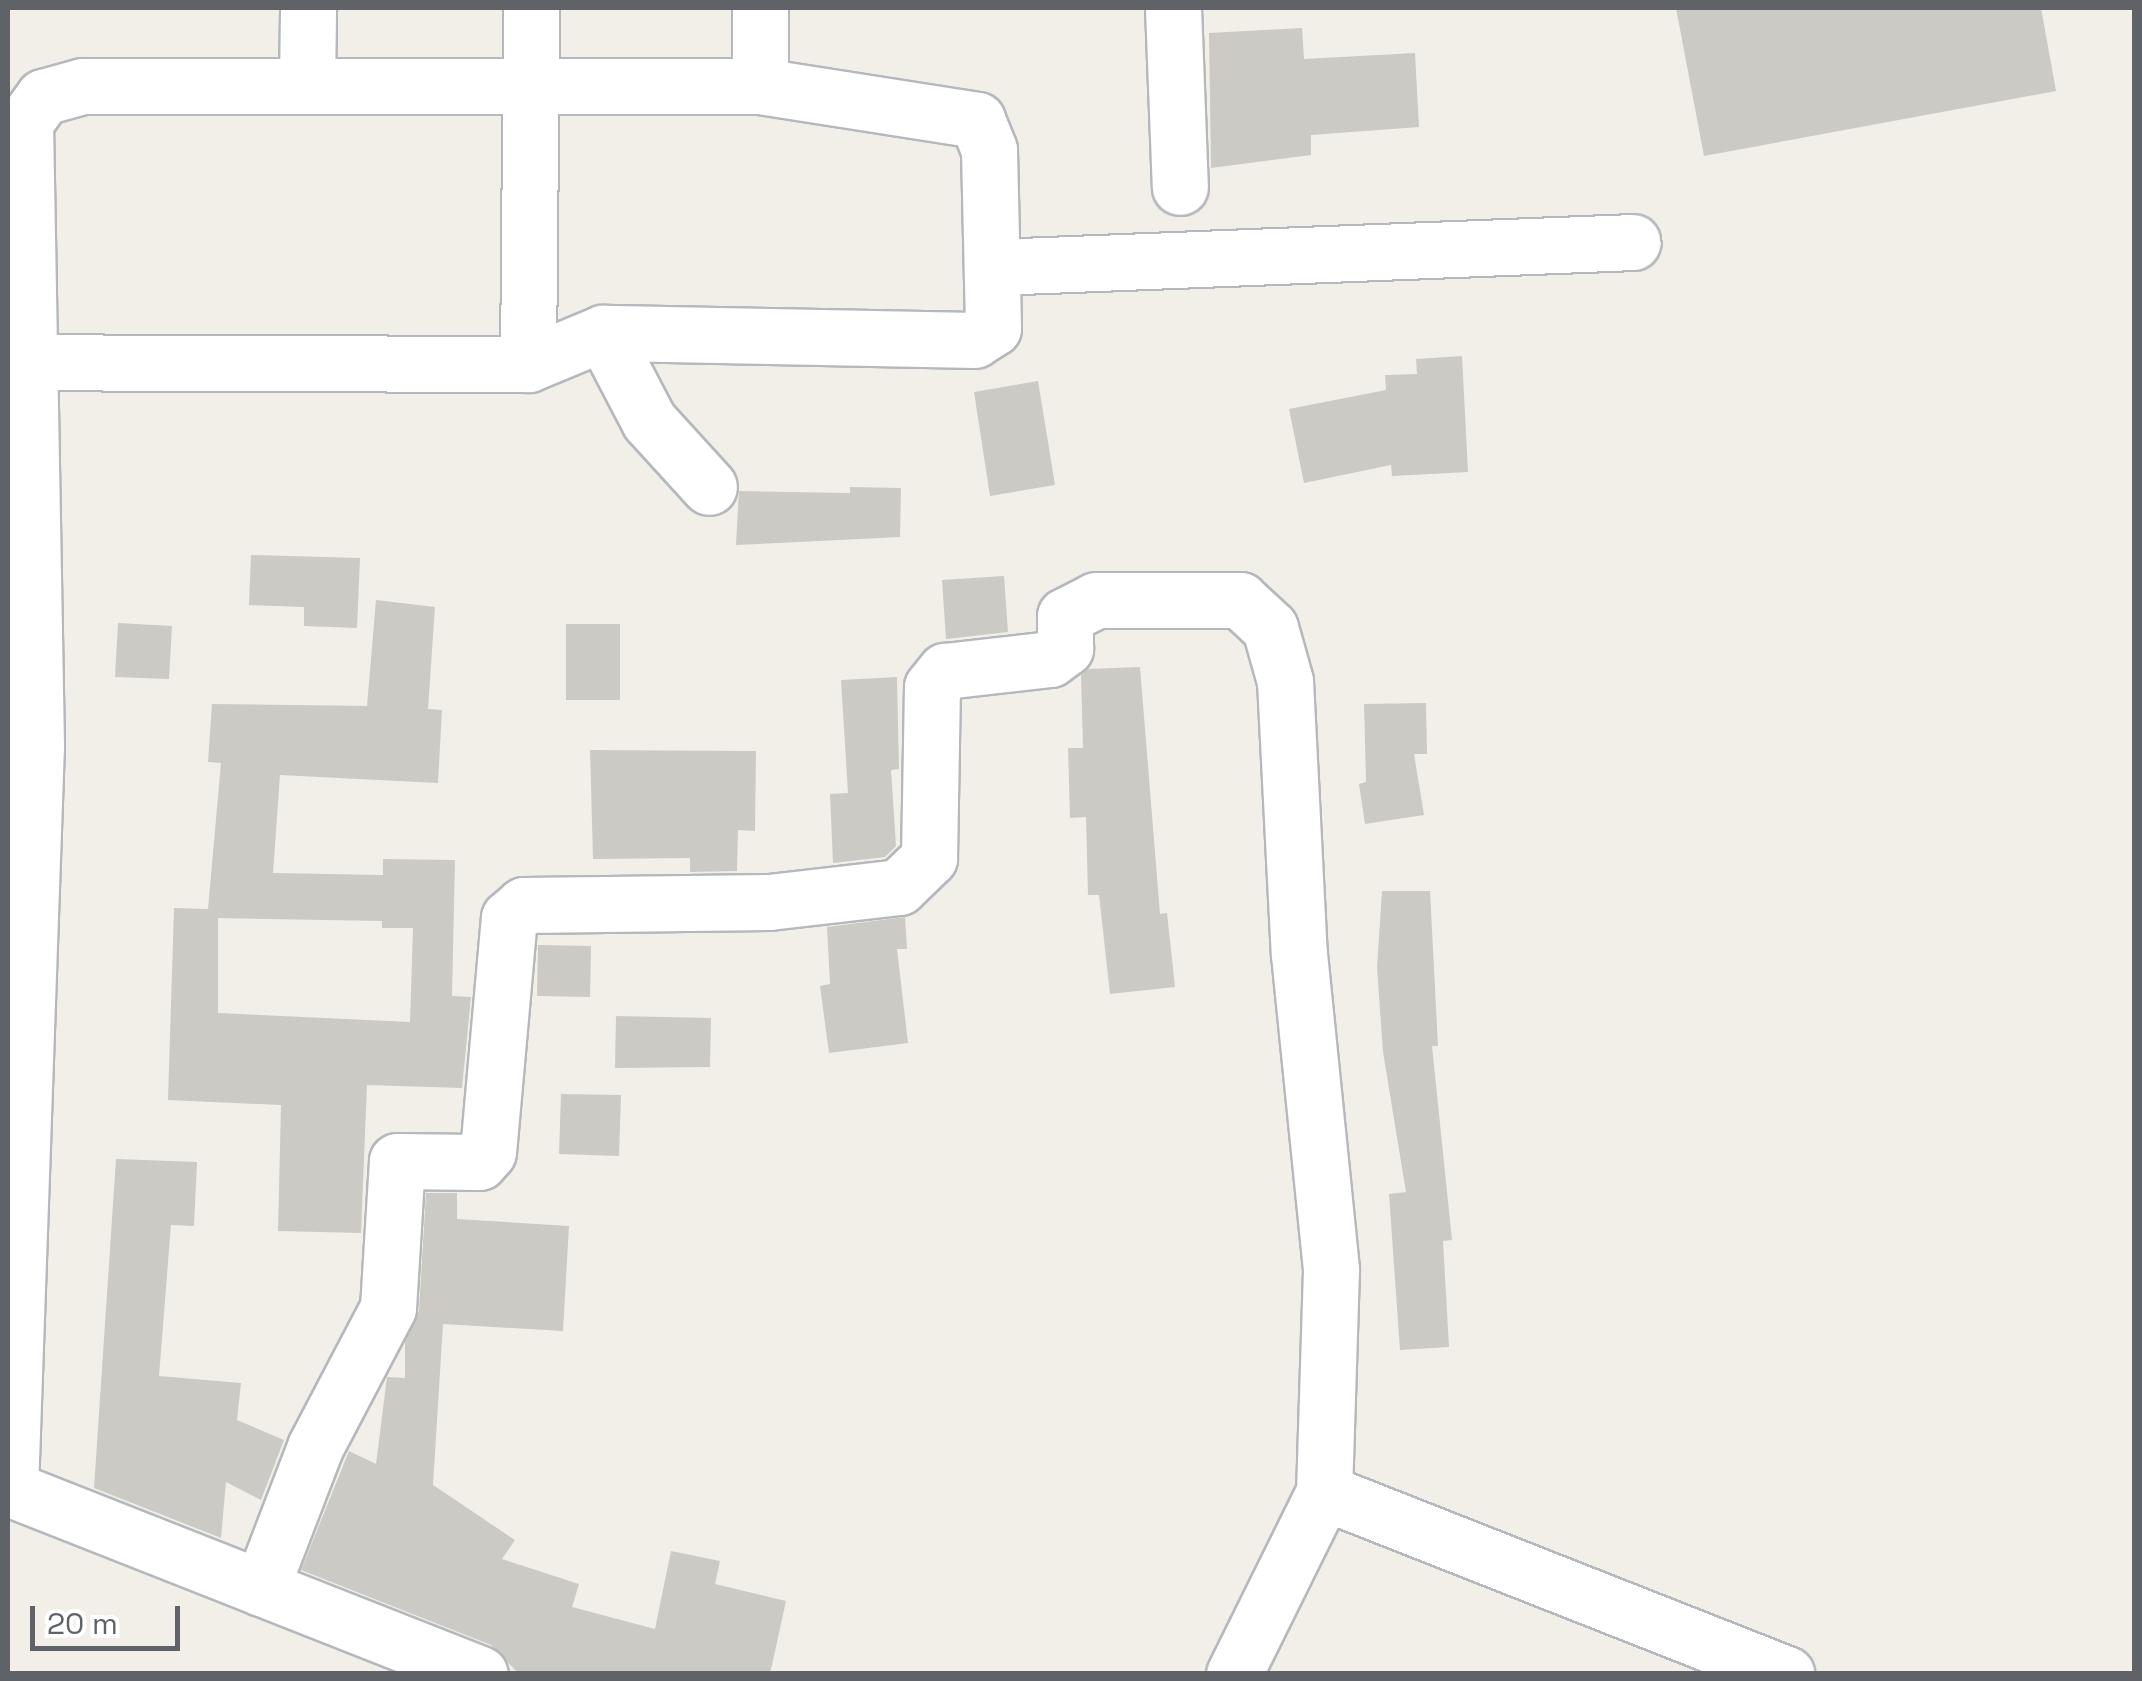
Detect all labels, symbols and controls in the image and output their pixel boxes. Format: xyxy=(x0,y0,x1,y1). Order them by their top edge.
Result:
scale bar xyxy=(35,1586,185,1648)
text: 20 m xyxy=(47,1604,118,1643)

